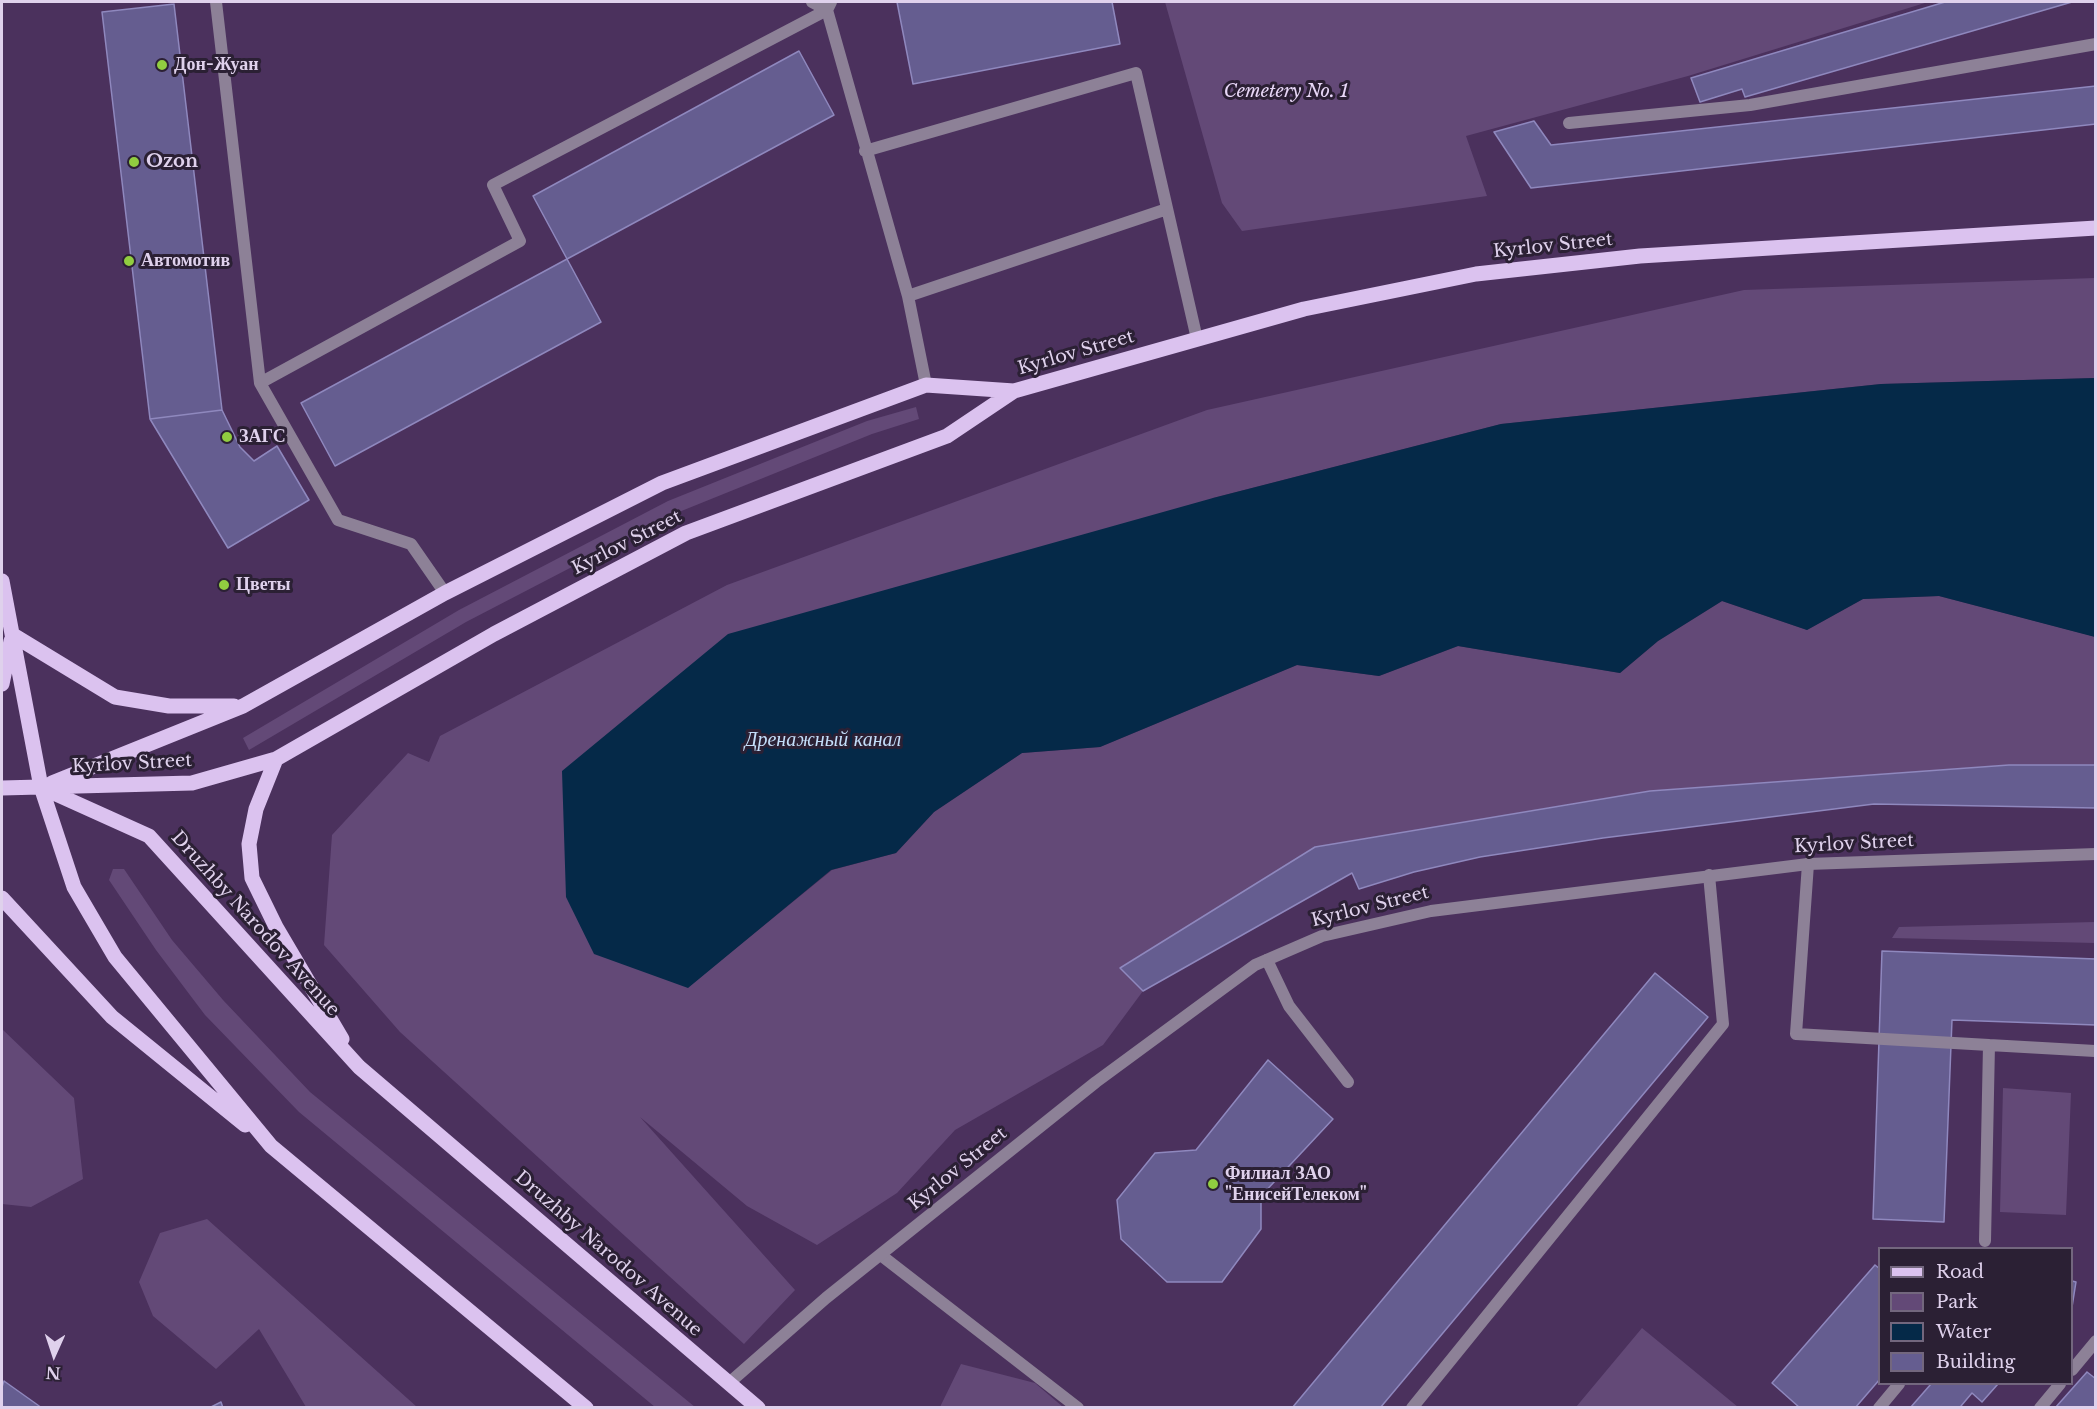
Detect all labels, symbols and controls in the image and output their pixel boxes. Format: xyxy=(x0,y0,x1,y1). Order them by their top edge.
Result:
place label: Дон-Жуан xyxy=(174,54,259,76)
marker: Дон-Жуан xyxy=(155,58,169,72)
park label: Cemetery No. 1 xyxy=(1224,81,1348,103)
place label: Ozon xyxy=(146,151,198,173)
marker: Ozon xyxy=(127,155,141,169)
street label: Kyrlov Street xyxy=(1492,229,1614,263)
place label: Автомотив xyxy=(141,250,230,272)
marker: Автомотив xyxy=(122,254,136,268)
street label: Kyrlov Street xyxy=(1015,326,1137,380)
place label: ЗАГС xyxy=(239,426,286,448)
marker: ЗАГС xyxy=(220,430,234,444)
street label: Kyrlov Street xyxy=(569,506,685,580)
place label: Цветы xyxy=(236,574,291,596)
marker: Цветы xyxy=(217,578,231,592)
water label: Дренажный канал xyxy=(745,728,901,752)
street label: Kyrlov Street xyxy=(71,750,193,778)
street label: Druzhby Narodov Avenue xyxy=(166,827,344,1021)
street label: Kyrlov Street xyxy=(1793,830,1915,858)
street label: Kyrlov Street xyxy=(1309,882,1431,932)
street label: Kyrlov Street xyxy=(905,1123,1011,1215)
place label: Филиал ЗАО "ЕнисейТелеком" xyxy=(1225,1163,1367,1206)
street label: Druzhby Narodov Avenue xyxy=(510,1167,706,1341)
marker: Филиал ЗАО "ЕнисейТелеком" xyxy=(1206,1177,1220,1191)
legend xyxy=(1878,1247,2073,1385)
text: Road xyxy=(1936,1261,1984,1283)
text: Park xyxy=(1936,1291,1978,1313)
text: Water xyxy=(1936,1321,1991,1343)
north arrow xyxy=(24,1325,84,1385)
text: Building xyxy=(1936,1351,2015,1373)
text: N xyxy=(45,1363,61,1383)

